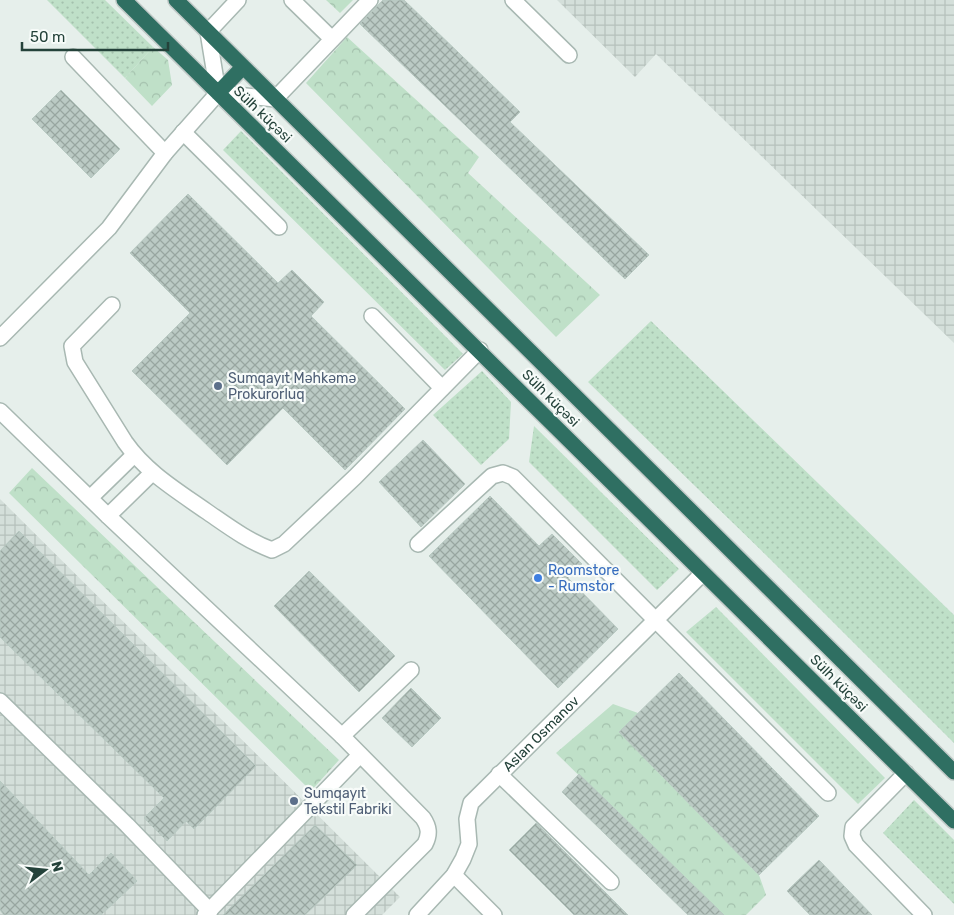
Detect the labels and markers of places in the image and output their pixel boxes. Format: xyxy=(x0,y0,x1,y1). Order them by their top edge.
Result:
place label: Sumqayıt Məhkəmə Prokurorluq xyxy=(228,370,356,403)
marker: Sumqayıt Məhkəmə Prokurorluq xyxy=(212,380,224,392)
place label: Roomstore - Rumstor xyxy=(548,562,619,595)
marker: Roomstore - Rumstor xyxy=(532,572,544,584)
place label: Sumqayıt Tekstil Fabriki xyxy=(304,785,392,818)
marker: Sumqayıt Tekstil Fabriki xyxy=(288,795,300,807)

